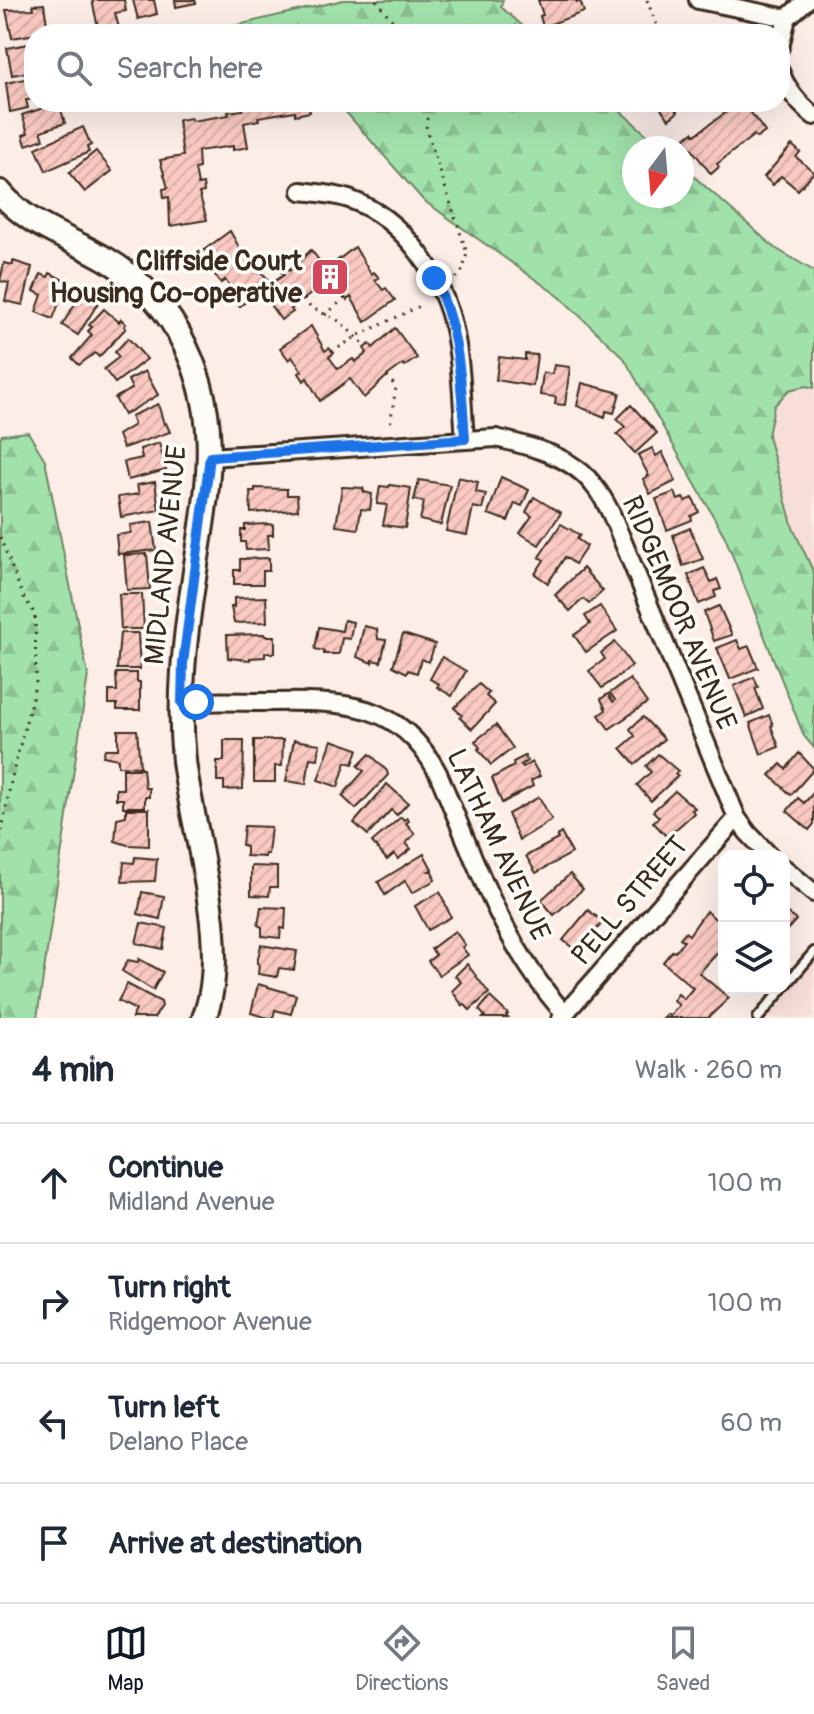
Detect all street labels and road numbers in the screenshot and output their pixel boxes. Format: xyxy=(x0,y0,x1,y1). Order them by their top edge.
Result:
street label: MIDLAND AVENUE xyxy=(137,443,195,667)
street label: RIDGEMOOR AVENUE xyxy=(614,491,744,735)
street label: LATHAM AVENUE xyxy=(438,743,558,947)
street label: PELL STREET xyxy=(564,829,696,973)

